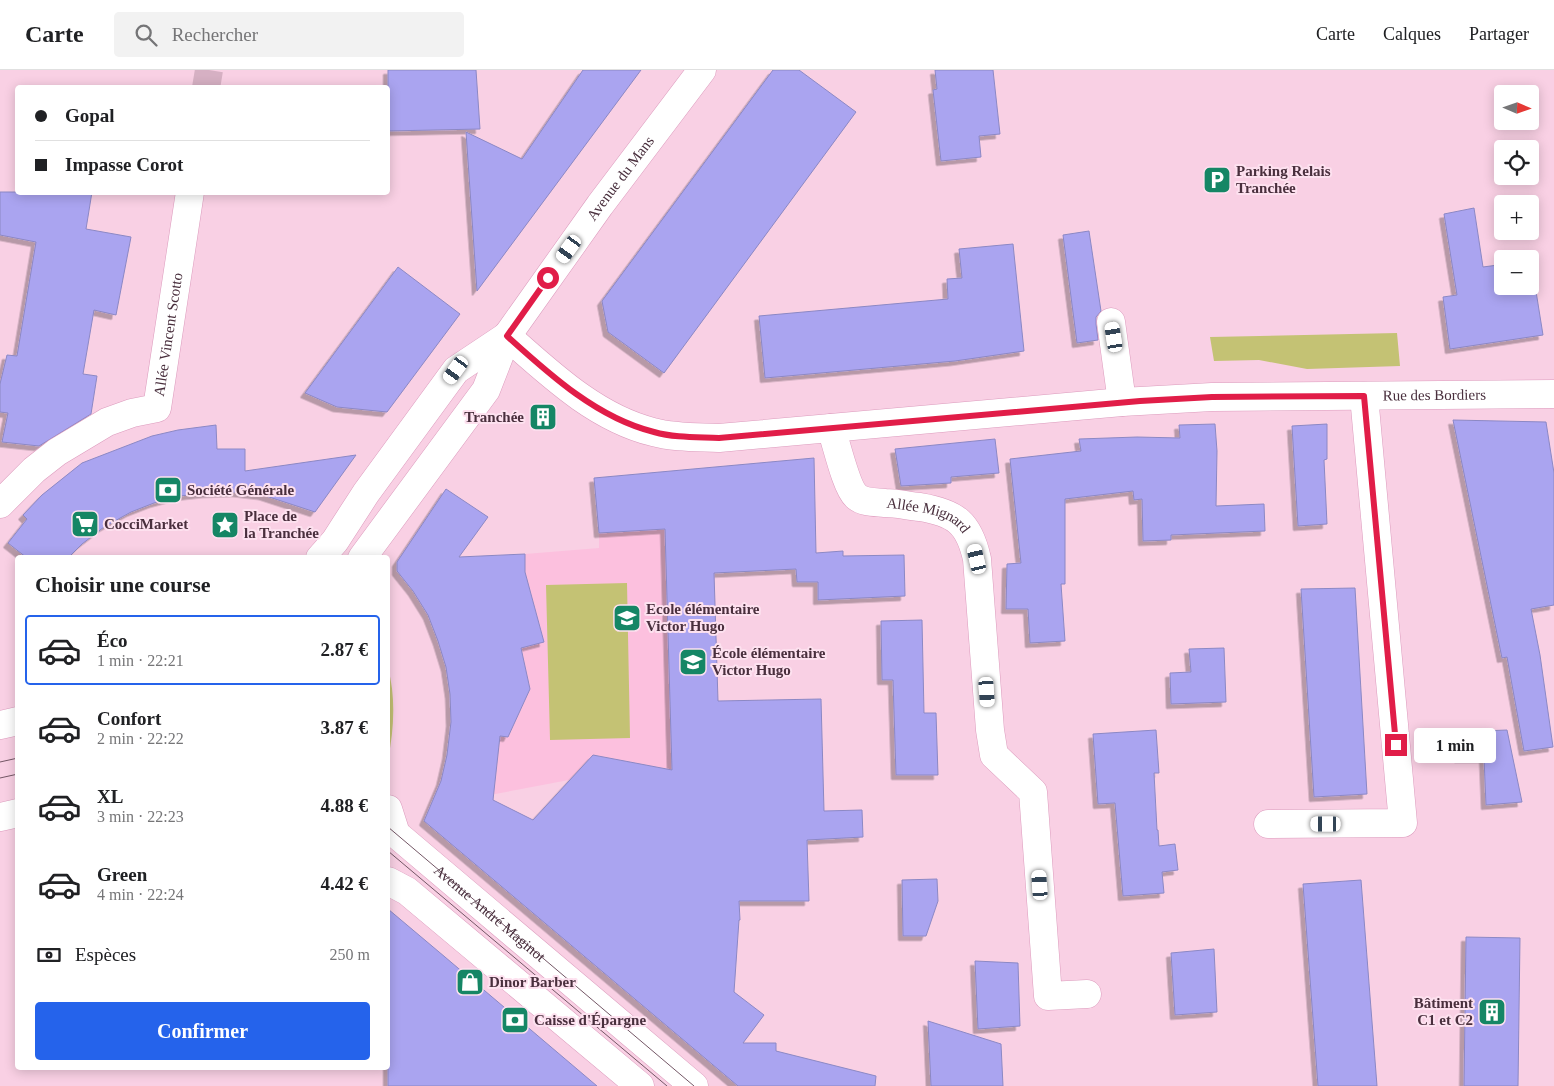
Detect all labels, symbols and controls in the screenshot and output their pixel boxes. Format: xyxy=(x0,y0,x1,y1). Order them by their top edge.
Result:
search box xyxy=(114,12,464,57)
text: Carte xyxy=(25,21,84,47)
icon: search xyxy=(132,21,160,49)
text: Rechercher xyxy=(172,24,258,45)
text: Carte xyxy=(1316,24,1355,44)
text: Calques xyxy=(1383,24,1441,44)
text: Partager xyxy=(1469,24,1529,44)
north arrow xyxy=(1494,85,1539,130)
map controls xyxy=(1494,85,1539,295)
text: Gopal xyxy=(65,105,115,126)
street label: Avenue du Mans xyxy=(584,133,657,224)
button: locate xyxy=(1494,140,1539,185)
text: Impasse Corot xyxy=(65,154,183,175)
place label: Parking Relais Tranchée xyxy=(1236,163,1331,196)
parking icon: Parking Relais Tranchée xyxy=(1202,165,1232,195)
button: + xyxy=(1494,195,1539,240)
car xyxy=(554,232,583,266)
button: − xyxy=(1494,250,1539,295)
route start xyxy=(537,267,559,289)
street label: Allée Vincent Scotto xyxy=(151,272,186,397)
car xyxy=(1104,321,1123,353)
car xyxy=(441,353,470,387)
street label: Rue des Bordiers xyxy=(1383,387,1486,404)
building icon: Tranchée xyxy=(528,402,558,432)
place label: Tranchée xyxy=(464,409,524,425)
bank icon: Société Générale xyxy=(153,475,183,505)
place label: Société Générale xyxy=(187,482,294,498)
street label: Allée Mignard xyxy=(886,495,974,536)
place label: Place de la Tranchée xyxy=(244,508,319,541)
supermarket icon: CocciMarket xyxy=(70,509,100,539)
place icon: Place de la Tranchée xyxy=(210,510,240,540)
place label: CocciMarket xyxy=(104,516,188,532)
car xyxy=(966,543,987,575)
text: Choisir une course xyxy=(35,572,211,597)
place label: Ecole élémentaire Victor Hugo xyxy=(646,601,760,634)
school or university icon: Ecole élémentaire Victor Hugo xyxy=(612,603,642,633)
icon: car xyxy=(37,628,82,673)
text: Éco xyxy=(97,630,128,651)
text: 2.87 € xyxy=(321,639,368,660)
place label: École élémentaire Victor Hugo xyxy=(712,645,826,678)
school or university icon: École élémentaire Victor Hugo xyxy=(678,647,708,677)
text: 1 min · 22:21 xyxy=(97,652,184,669)
car xyxy=(978,677,995,707)
icon: car xyxy=(37,706,82,751)
text: Confort xyxy=(97,708,161,729)
text: 3.87 € xyxy=(321,717,368,738)
callout: 1 min xyxy=(1414,728,1496,762)
text: 2 min · 22:22 xyxy=(97,730,184,747)
route end xyxy=(1385,734,1407,756)
text: 1 min xyxy=(1436,737,1474,754)
icon: car xyxy=(37,784,82,829)
text: XL xyxy=(97,786,123,807)
text: 4.88 € xyxy=(321,795,368,816)
text: 3 min · 22:23 xyxy=(97,808,184,825)
car xyxy=(1311,817,1341,832)
icon: car xyxy=(37,862,82,907)
street label: Avenue André Maginot xyxy=(431,862,549,965)
text: Green xyxy=(97,864,147,885)
car xyxy=(1031,870,1048,900)
text: 4.42 € xyxy=(321,873,368,894)
text: 4 min · 22:24 xyxy=(97,886,184,903)
icon: cash xyxy=(35,941,63,969)
text: Espèces xyxy=(75,944,136,965)
text: 250 m xyxy=(330,946,370,963)
shop icon: Dinor Barber xyxy=(455,967,485,997)
place label: Dinor Barber xyxy=(489,974,576,990)
place label: Bâtiment C1 et C2 xyxy=(1414,995,1473,1028)
building icon: Bâtiment C1 et C2 xyxy=(1477,997,1507,1027)
button: Confirmer xyxy=(35,1002,370,1060)
bank icon: Caisse d'Épargne xyxy=(500,1005,530,1035)
place label: Caisse d'Épargne xyxy=(534,1012,646,1028)

